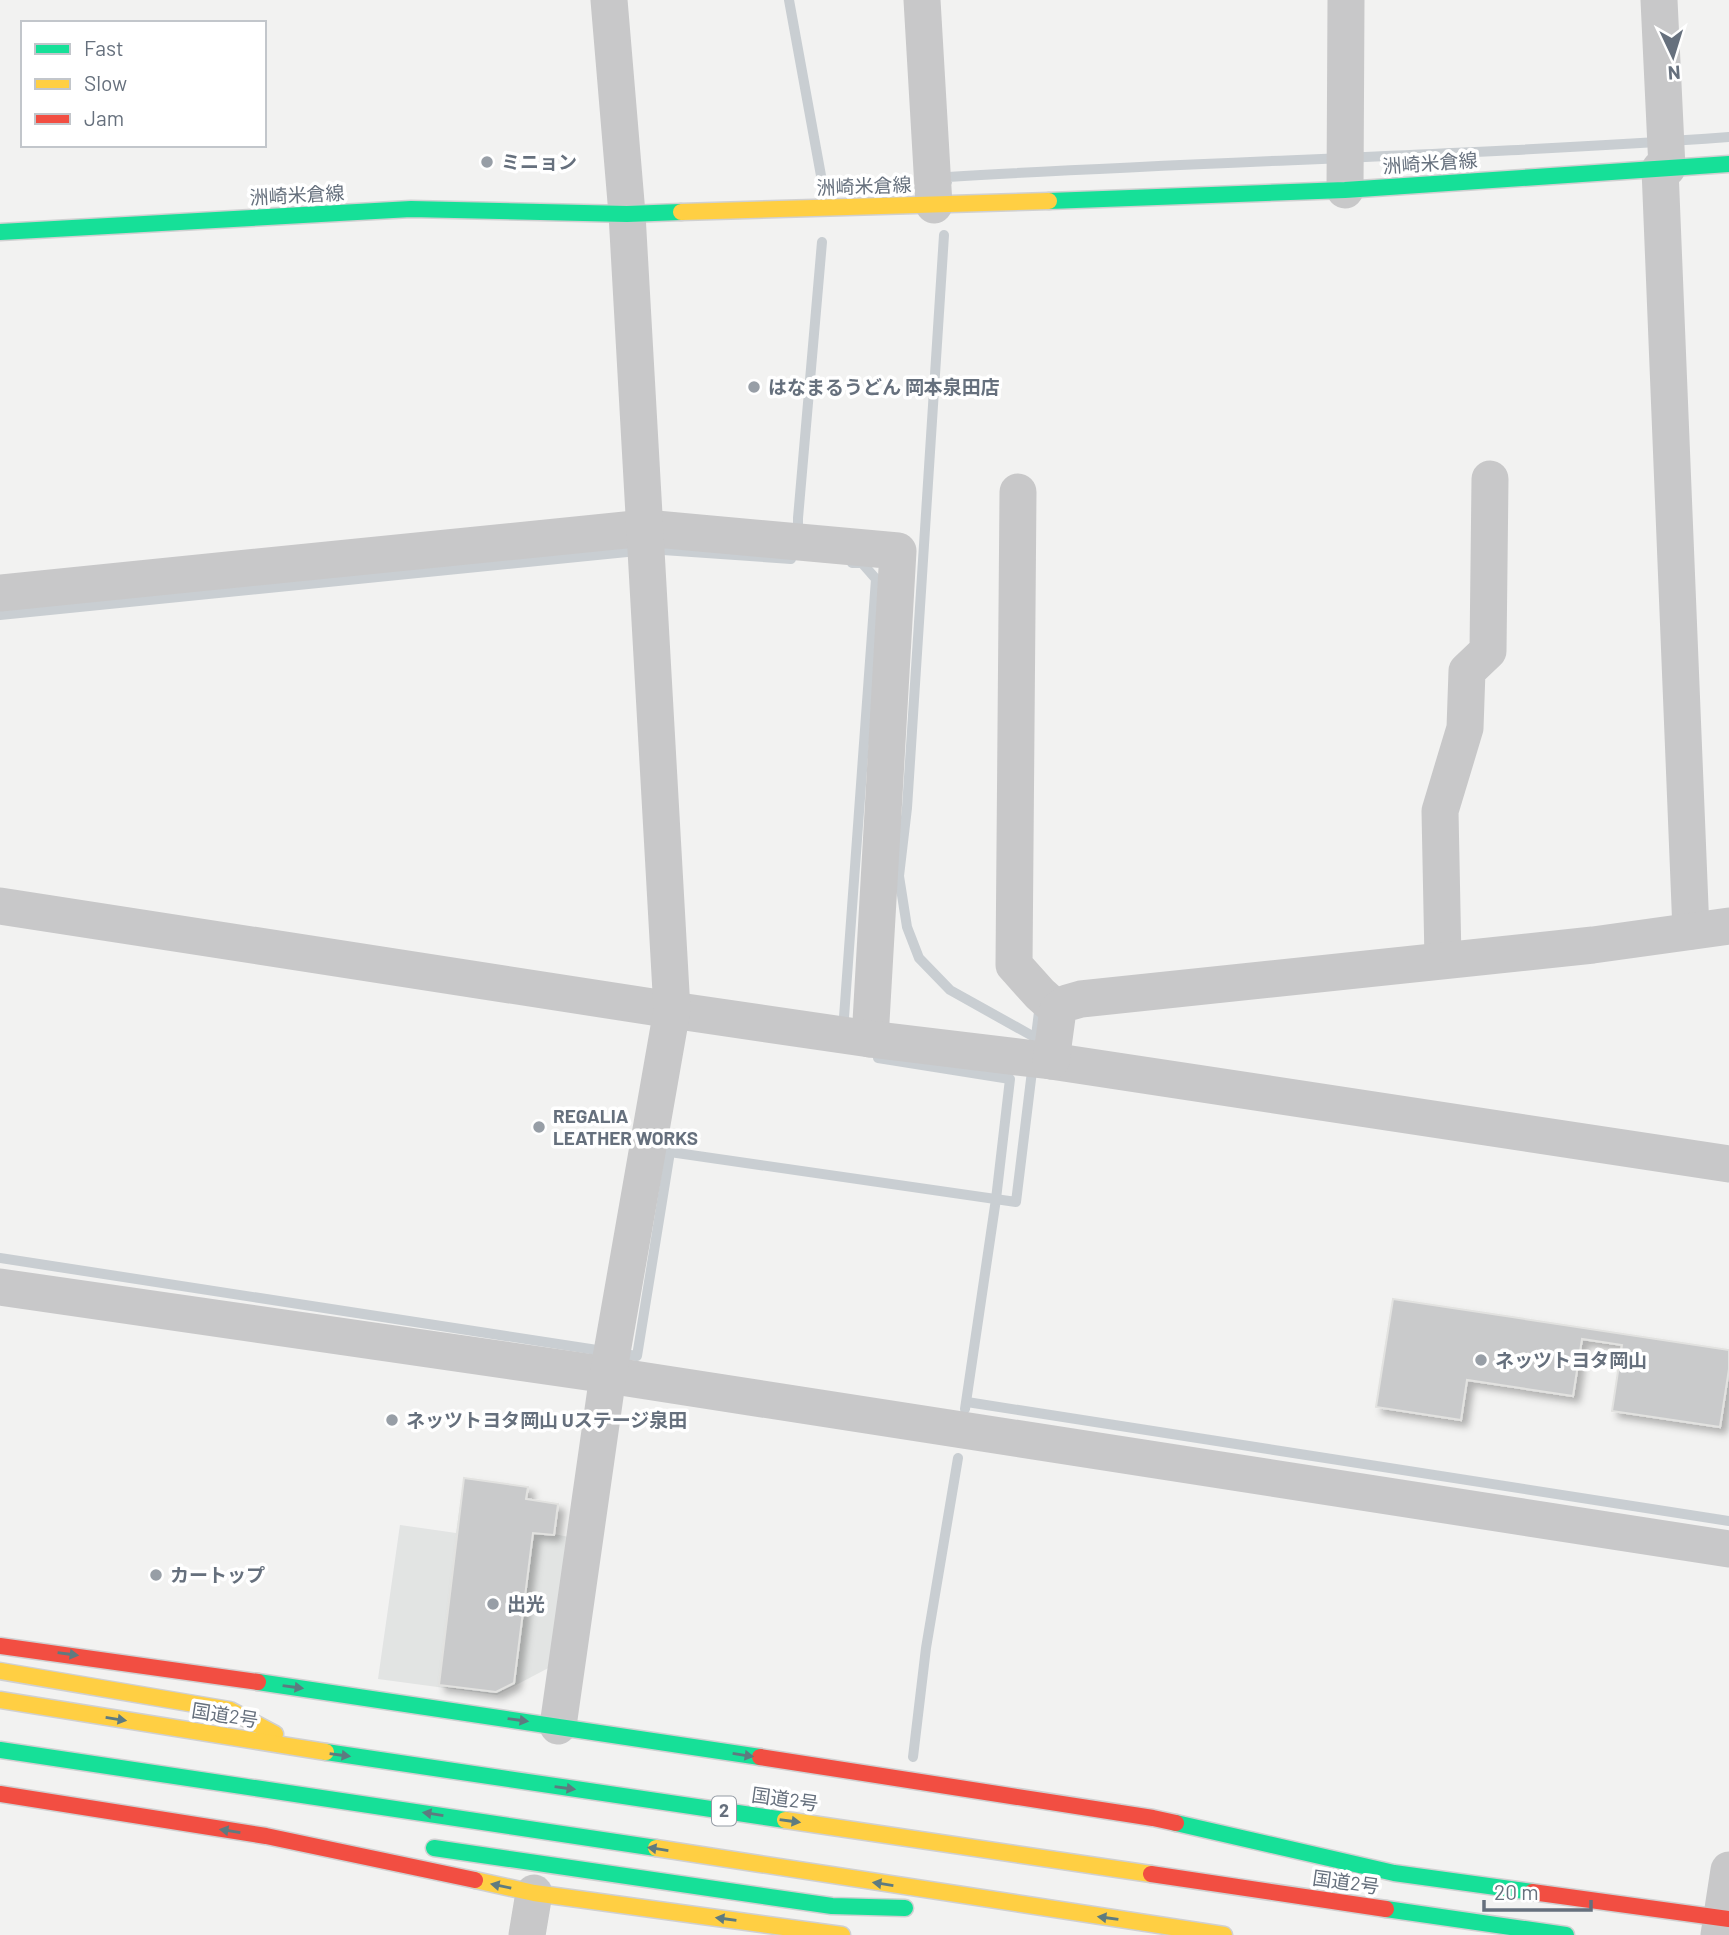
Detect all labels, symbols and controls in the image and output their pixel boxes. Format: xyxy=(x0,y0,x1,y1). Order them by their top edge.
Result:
legend xyxy=(21,21,266,147)
north arrow xyxy=(1638,21,1708,91)
text: Fast xyxy=(84,35,124,60)
text: N xyxy=(1667,62,1681,85)
text: Slow xyxy=(84,70,127,95)
text: Jam xyxy=(84,105,124,130)
street label: 洲崎米倉線 xyxy=(1382,148,1478,177)
place label: ミニョン xyxy=(501,150,577,173)
marker: ミニョン xyxy=(479,154,495,170)
street label: 洲崎米倉線 xyxy=(816,172,912,199)
street label: 洲崎米倉線 xyxy=(249,181,345,208)
place label: はなまるうどん 岡本泉田店 xyxy=(768,375,1000,398)
marker: はなまるうどん 岡本泉田店 xyxy=(746,379,762,395)
place label: REGALIA LEATHER WORKS xyxy=(553,1104,698,1149)
marker: REGALIA LEATHER WORKS xyxy=(531,1119,547,1135)
place label: ネッツトヨタ岡山 xyxy=(1495,1348,1647,1371)
marker: ネッツトヨタ岡山 xyxy=(1473,1352,1489,1368)
place label: ネッツトヨタ岡山 Uステージ泉田 xyxy=(406,1408,687,1431)
marker: ネッツトヨタ岡山 Uステージ泉田 xyxy=(384,1412,400,1428)
place label: カートップ xyxy=(170,1563,265,1586)
marker: カートップ xyxy=(148,1567,164,1583)
place label: 出光 xyxy=(507,1592,545,1615)
marker: 出光 xyxy=(485,1596,501,1612)
one-way arrow xyxy=(57,1649,79,1660)
one-way arrow xyxy=(282,1682,304,1693)
street label: 国道2号 xyxy=(190,1698,260,1731)
one-way arrow xyxy=(105,1714,127,1725)
one-way arrow xyxy=(507,1715,529,1726)
one-way arrow xyxy=(329,1750,351,1761)
one-way arrow xyxy=(732,1750,754,1761)
street label: 国道2号 xyxy=(750,1782,820,1815)
one-way arrow xyxy=(554,1783,576,1794)
road number: 2 xyxy=(712,1797,736,1826)
one-way arrow xyxy=(422,1808,444,1819)
one-way arrow xyxy=(780,1816,802,1827)
one-way arrow xyxy=(219,1825,241,1836)
one-way arrow xyxy=(647,1843,669,1854)
street label: 国道2号 xyxy=(1311,1865,1381,1898)
scale bar xyxy=(1484,1868,1591,1912)
one-way arrow xyxy=(872,1878,894,1889)
text: 20 m xyxy=(1494,1879,1539,1904)
one-way arrow xyxy=(490,1880,512,1891)
one-way arrow xyxy=(1097,1912,1119,1923)
one-way arrow xyxy=(715,1913,737,1924)

